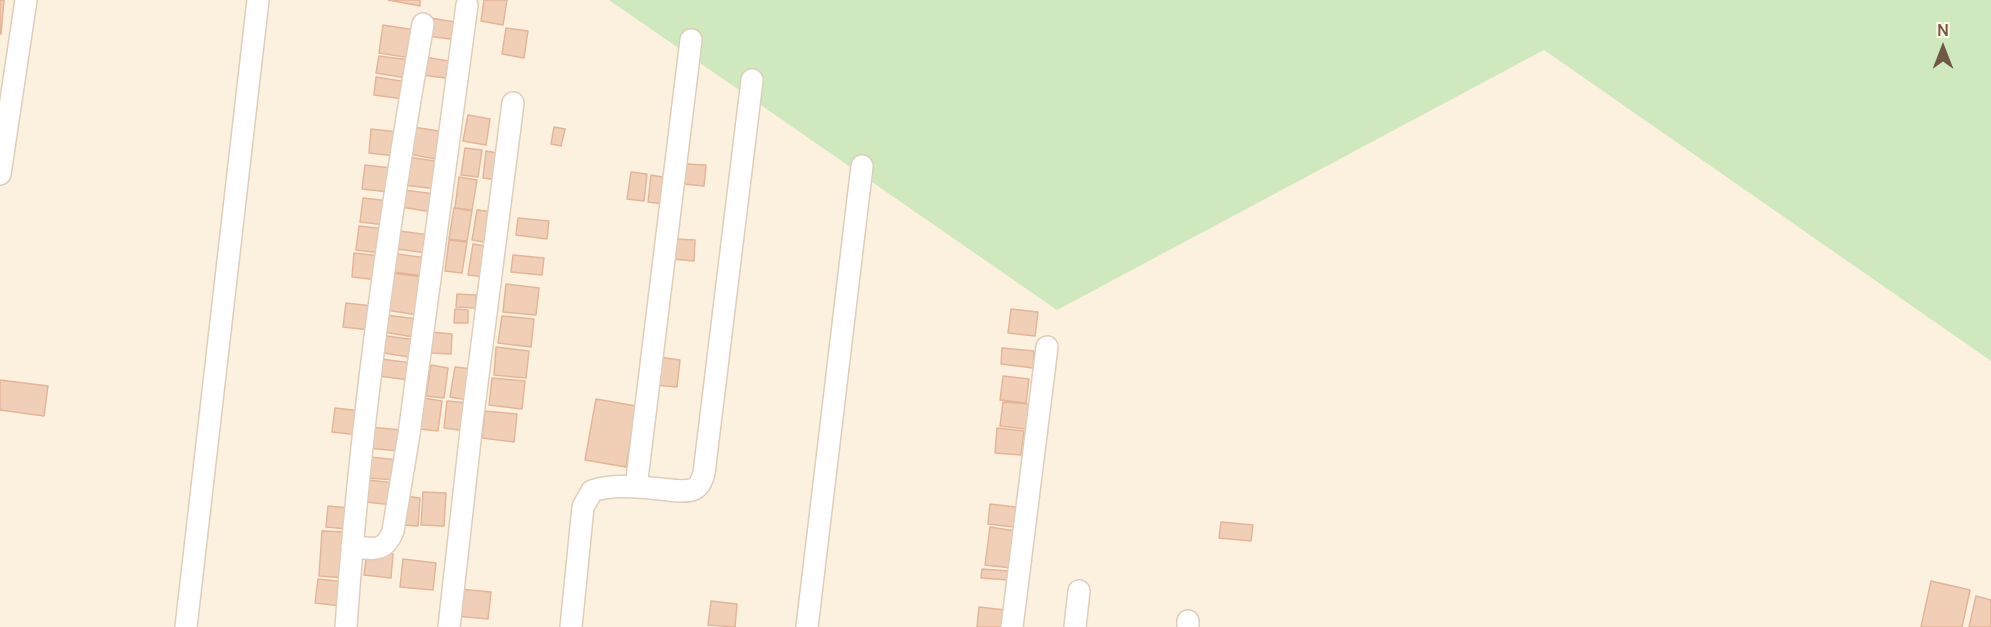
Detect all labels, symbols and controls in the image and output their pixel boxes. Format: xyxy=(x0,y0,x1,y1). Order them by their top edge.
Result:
north arrow xyxy=(1913,18,1973,78)
text: N xyxy=(1937,19,1949,41)

